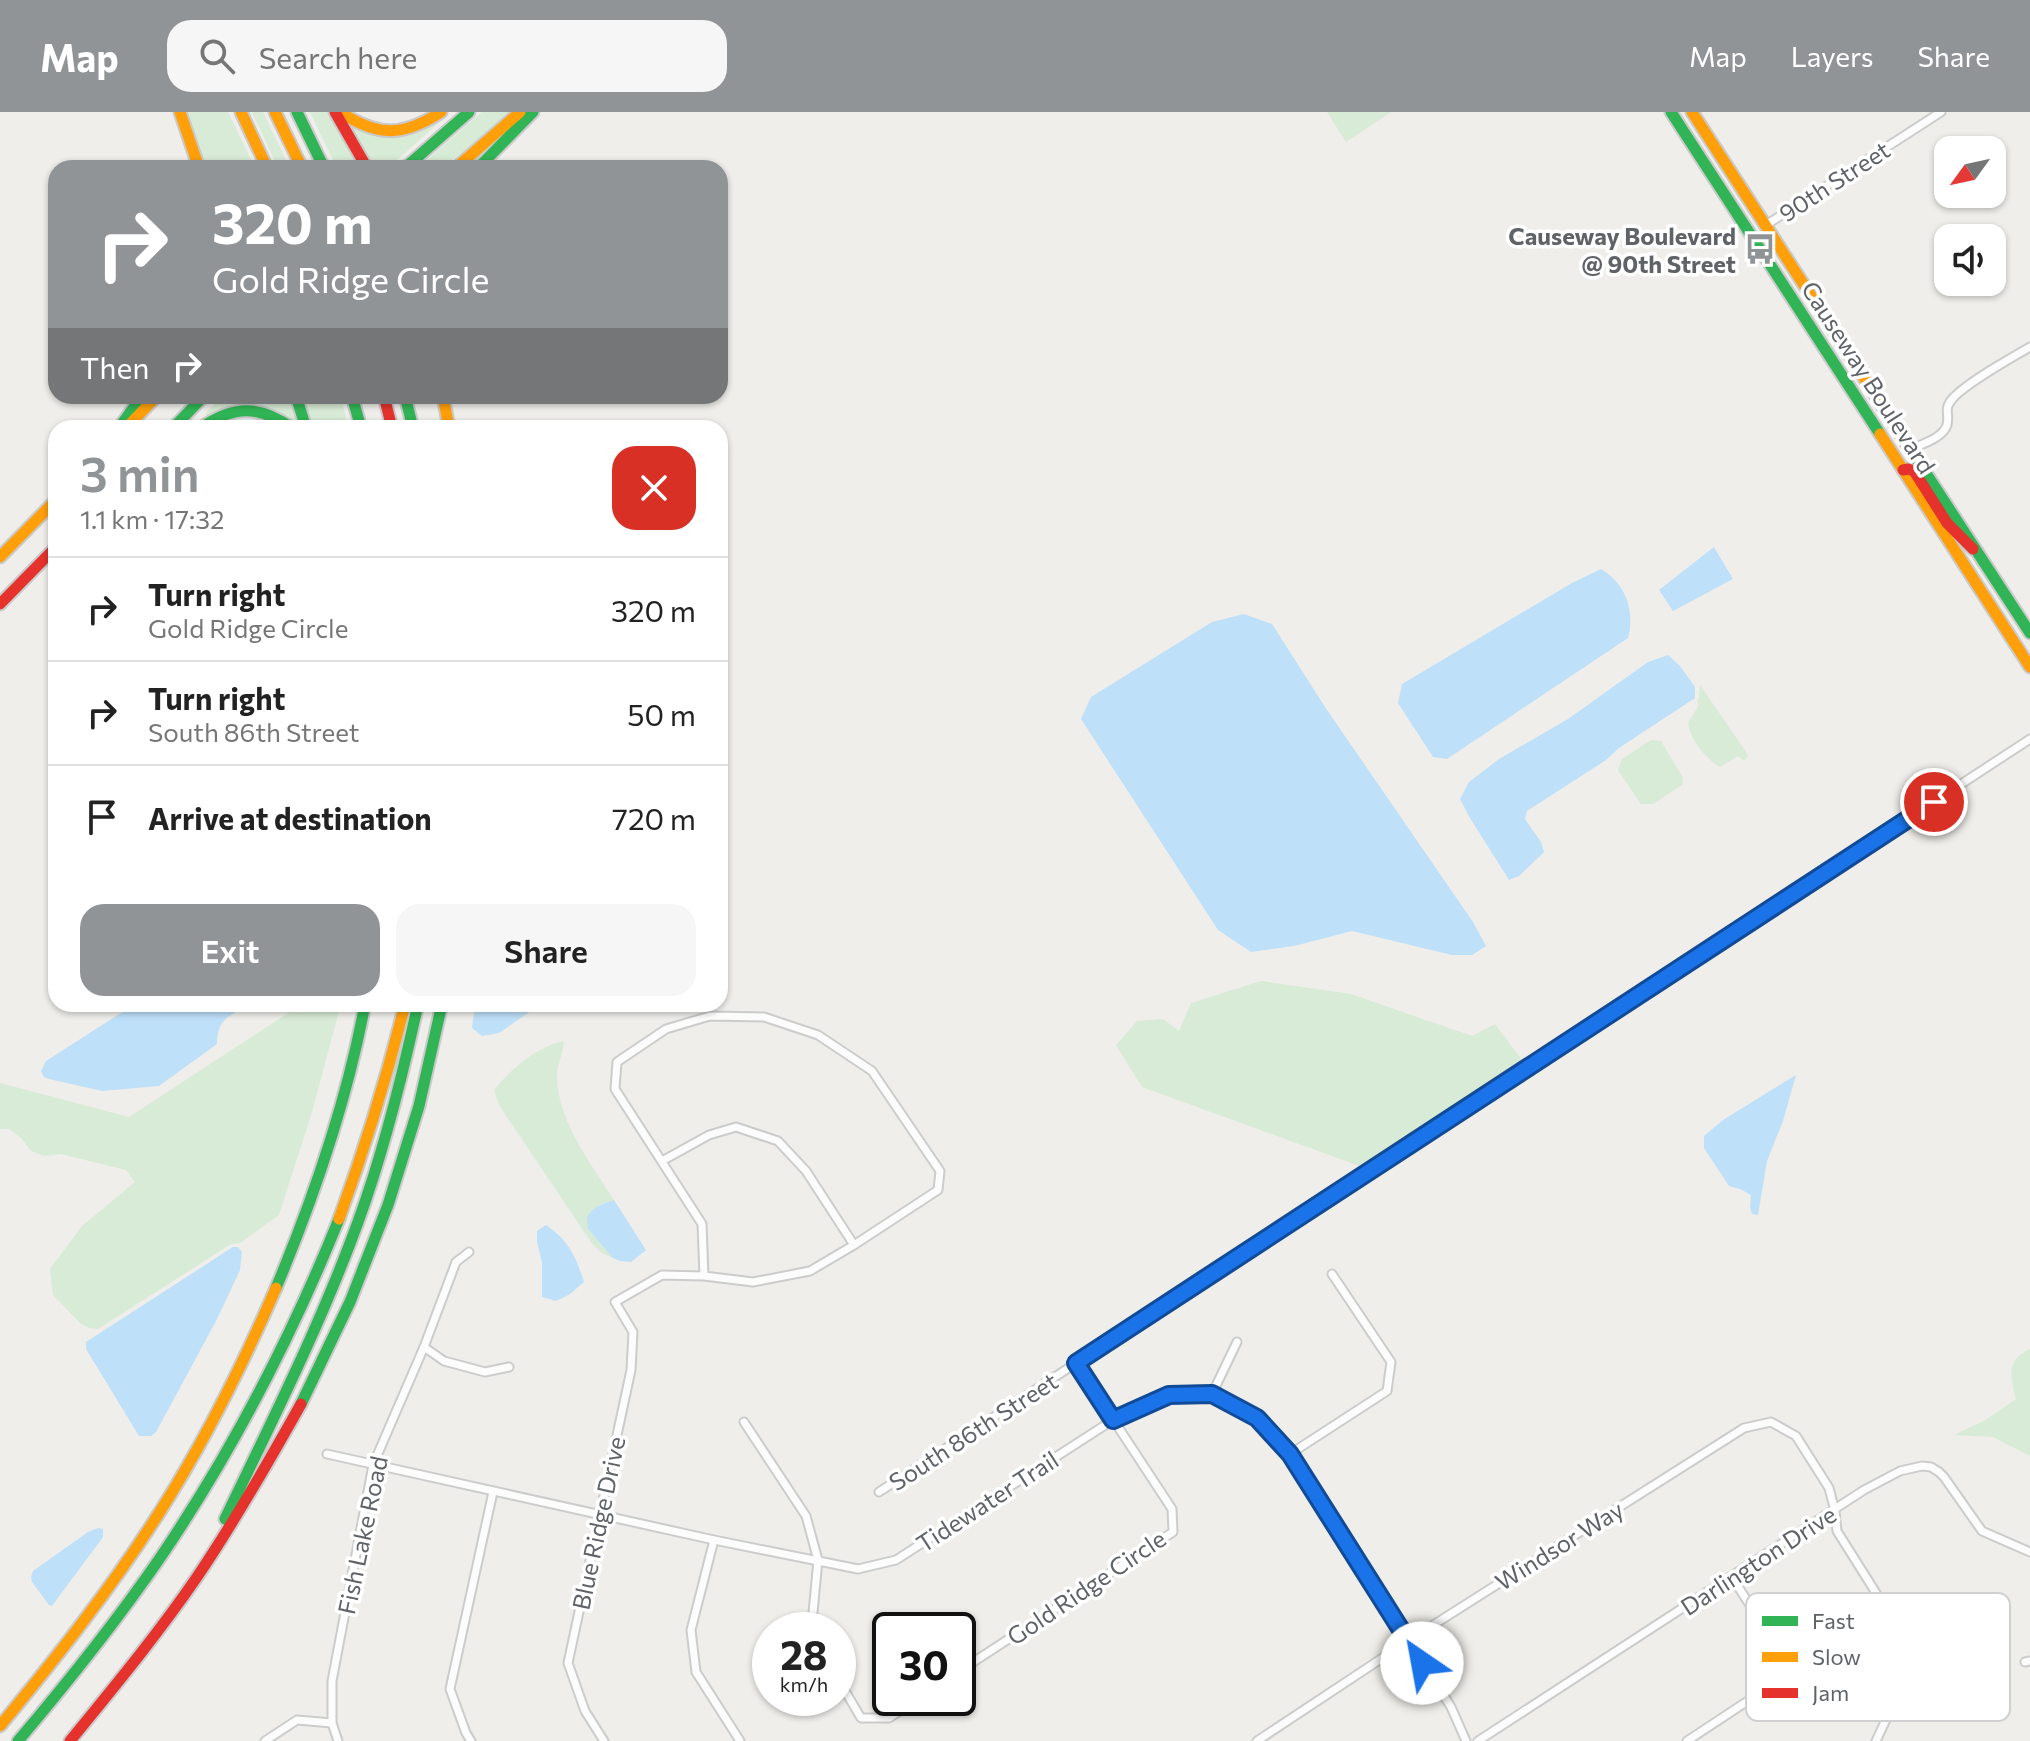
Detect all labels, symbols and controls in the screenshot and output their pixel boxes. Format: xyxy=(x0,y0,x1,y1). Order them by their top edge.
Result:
search box xyxy=(167,20,727,92)
text: Map xyxy=(40,33,119,80)
icon: search xyxy=(195,34,239,78)
text: Search here xyxy=(259,38,417,75)
text: Map xyxy=(1689,39,1747,73)
text: Layers xyxy=(1791,39,1873,73)
text: Share xyxy=(1917,39,1990,73)
street label: 90th Street xyxy=(1773,134,1895,228)
north arrow xyxy=(1934,136,2006,208)
map controls xyxy=(1934,136,2006,296)
text: 320 m xyxy=(212,187,373,256)
icon: right xyxy=(80,192,184,296)
place label: Causeway Boulevard @ 90th Street xyxy=(1508,221,1736,278)
button: sound xyxy=(1934,224,2006,296)
bus stop icon: Causeway Boulevard @ 90th Street xyxy=(1743,232,1777,266)
text: Gold Ridge Circle xyxy=(212,256,490,300)
street label: Causeway Boulevard xyxy=(1796,275,1942,479)
icon: right xyxy=(165,344,209,388)
text: Then xyxy=(80,348,149,385)
text: 3 min xyxy=(80,443,200,502)
button: close xyxy=(612,446,696,530)
text: 1.1 km · 17:32 xyxy=(80,503,224,534)
text: Turn right xyxy=(148,575,285,612)
icon: right xyxy=(80,587,124,631)
text: 320 m xyxy=(611,591,696,628)
text: Gold Ridge Circle xyxy=(148,612,348,643)
text: Turn right xyxy=(148,679,285,716)
icon: right xyxy=(80,691,124,735)
text: 50 m xyxy=(627,695,696,732)
text: South 86th Street xyxy=(148,716,359,747)
pin xyxy=(1900,768,1968,836)
icon: arrive xyxy=(1912,780,1956,824)
icon: arrive xyxy=(80,795,124,839)
text: Arrive at destination xyxy=(148,799,432,836)
text: 720 m xyxy=(612,799,696,836)
button: Exit xyxy=(80,904,380,996)
button: Share xyxy=(396,904,696,996)
street label: South 86th Street xyxy=(883,1366,1063,1496)
street label: Blue Ridge Drive xyxy=(565,1434,631,1612)
street label: Tidewater Trail xyxy=(911,1444,1063,1558)
street label: Fish Lake Road xyxy=(331,1453,393,1617)
street label: Windsor Way xyxy=(1490,1494,1628,1596)
street label: Darlington Drive xyxy=(1675,1499,1841,1621)
street label: Gold Ridge Circle xyxy=(1001,1523,1171,1651)
legend xyxy=(1746,1593,2010,1721)
text: Fast xyxy=(1812,1607,1855,1634)
speed limit sign: 30 xyxy=(872,1612,976,1716)
position arrow xyxy=(1380,1621,1464,1705)
text: 28 xyxy=(780,1629,828,1678)
text: Slow xyxy=(1812,1643,1861,1670)
text: km/h xyxy=(780,1672,828,1696)
text: Jam xyxy=(1812,1679,1849,1706)

